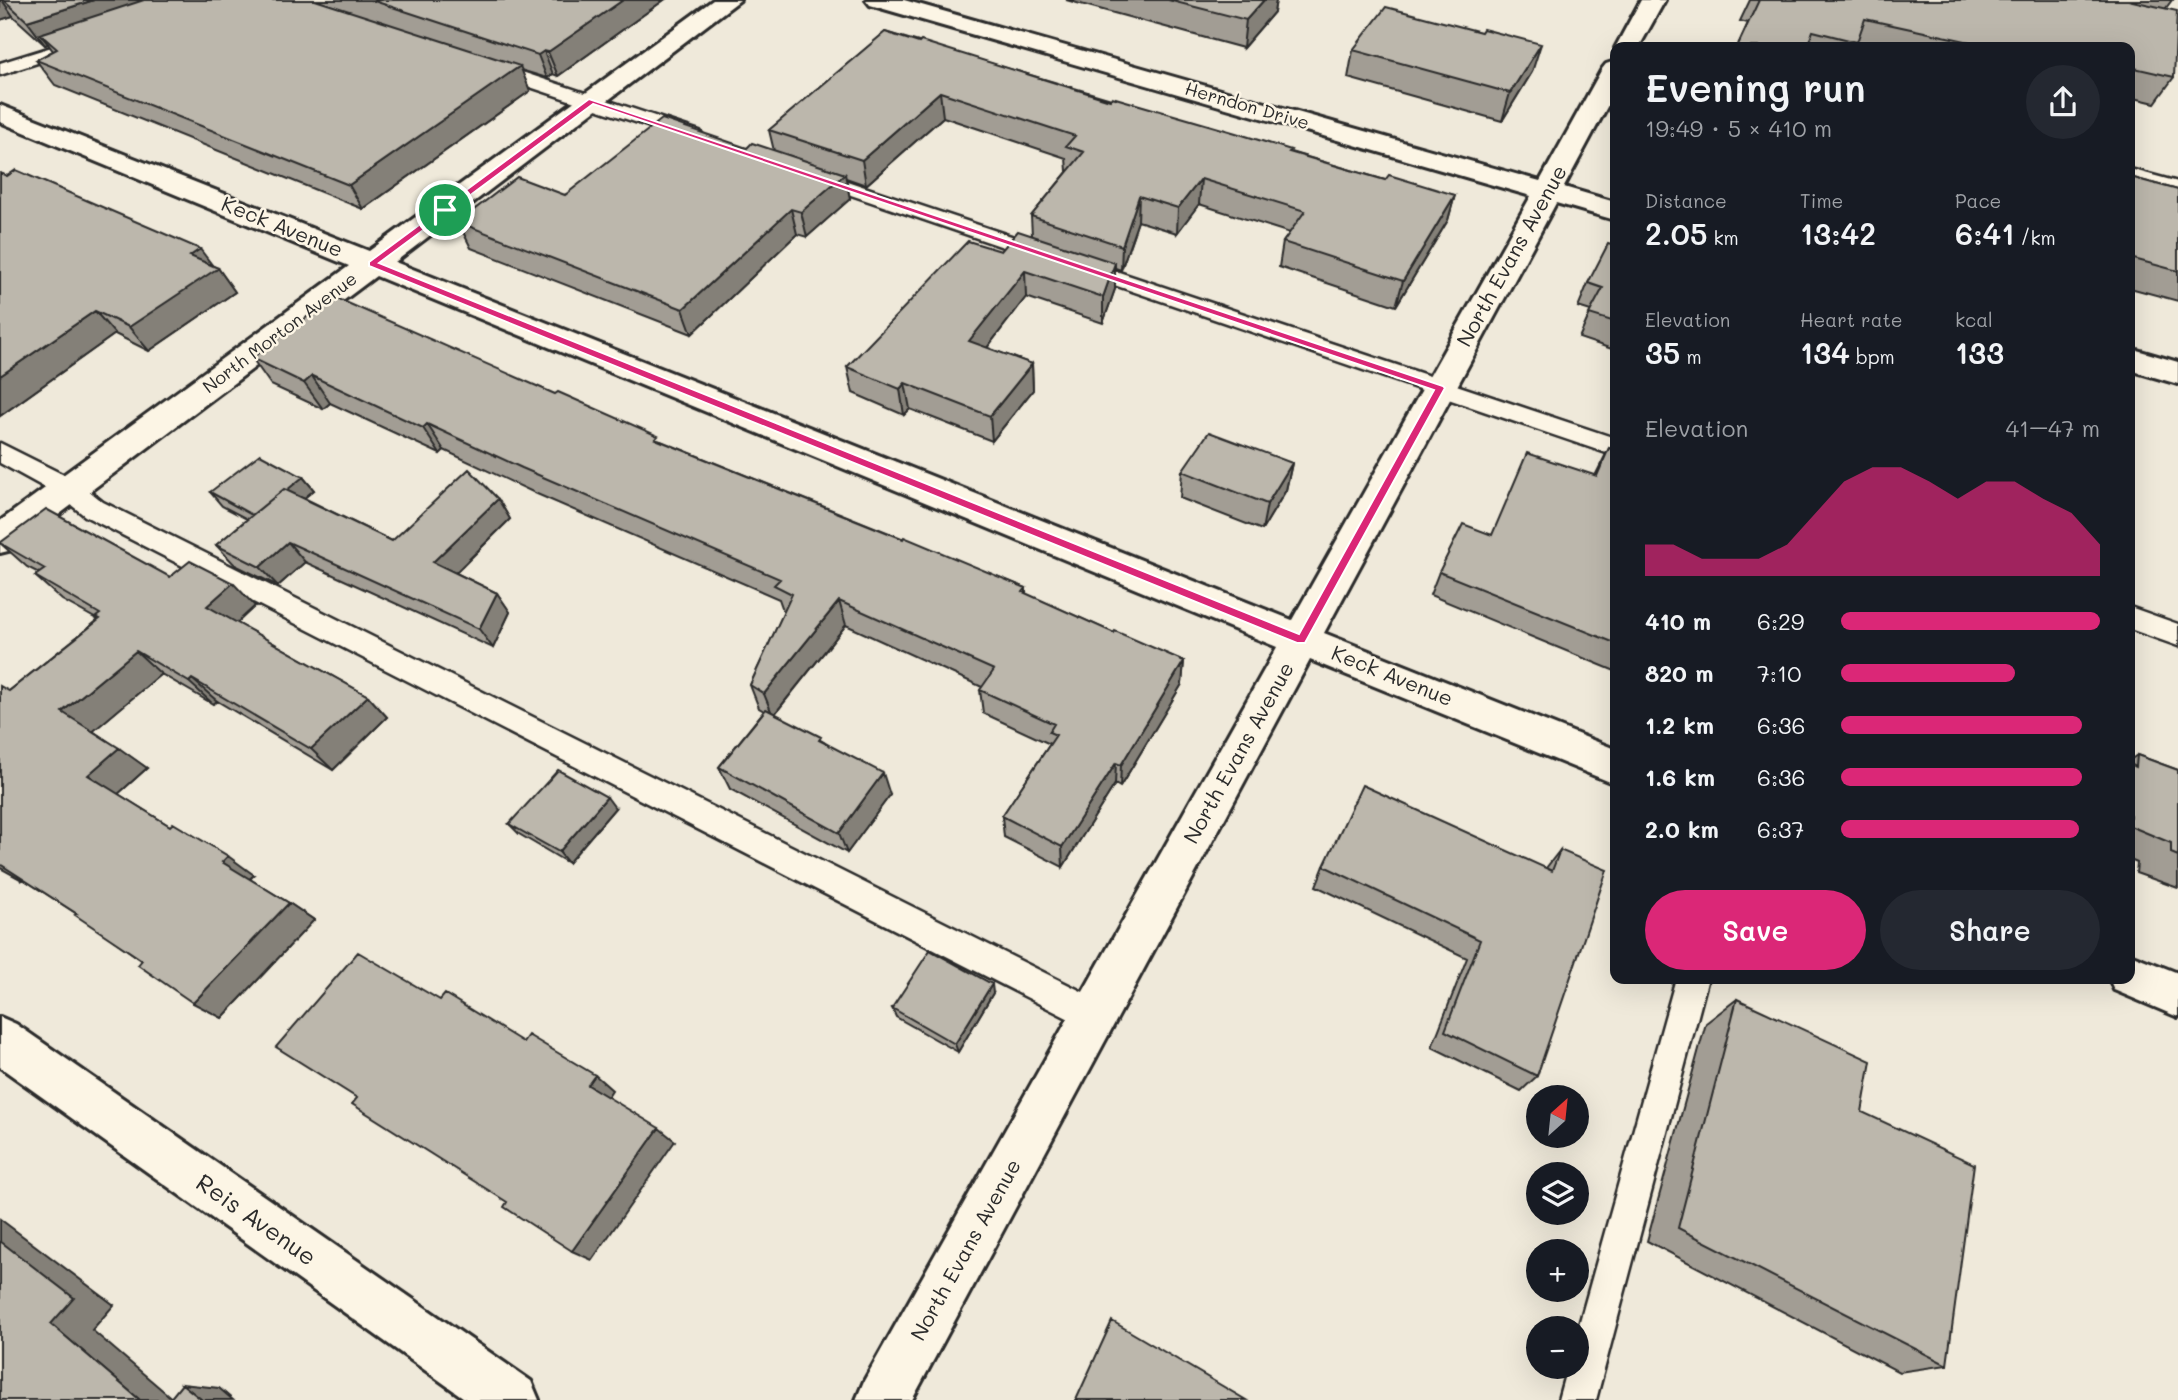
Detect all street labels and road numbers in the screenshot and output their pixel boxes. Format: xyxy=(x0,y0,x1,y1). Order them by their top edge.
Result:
street label: Herndon Drive xyxy=(1182,76,1312,134)
street label: North Evans Avenue xyxy=(1449,160,1572,351)
street label: Keck Avenue xyxy=(218,189,347,262)
street label: North Morton Avenue xyxy=(197,266,361,398)
street label: Keck Avenue xyxy=(1328,638,1457,711)
street label: North Evans Avenue xyxy=(1176,657,1299,848)
street label: North Evans Avenue xyxy=(903,1154,1026,1345)
street label: Reis Avenue xyxy=(191,1166,323,1272)

